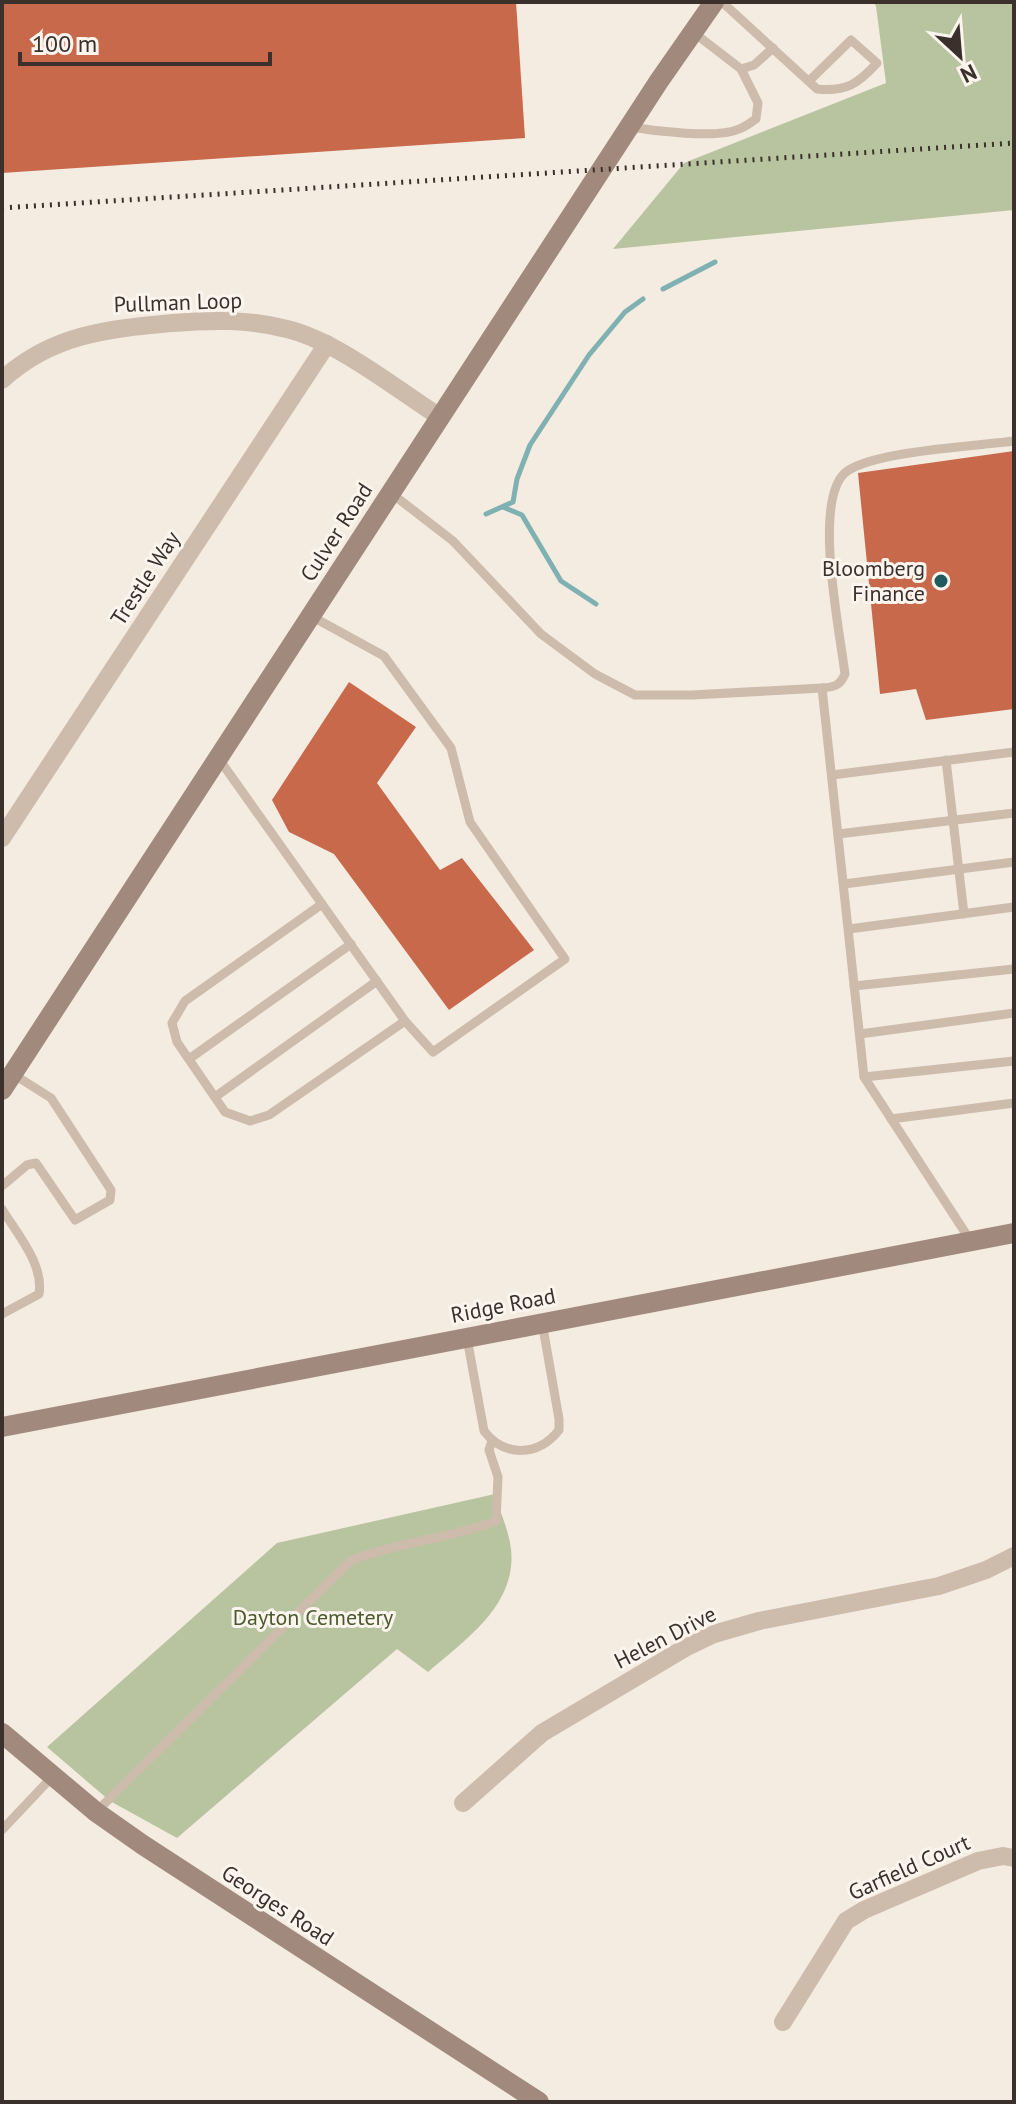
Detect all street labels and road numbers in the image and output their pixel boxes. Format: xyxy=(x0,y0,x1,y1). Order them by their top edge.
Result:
street label: Pullman Loop xyxy=(113,286,243,318)
street label: Culver Road xyxy=(294,477,378,587)
street label: Trestle Way xyxy=(104,525,186,630)
street label: Ridge Road xyxy=(448,1281,558,1329)
street label: Helen Drive xyxy=(609,1599,721,1675)
street label: Garfield Court xyxy=(844,1828,975,1906)
street label: Georges Road xyxy=(217,1858,339,1952)

